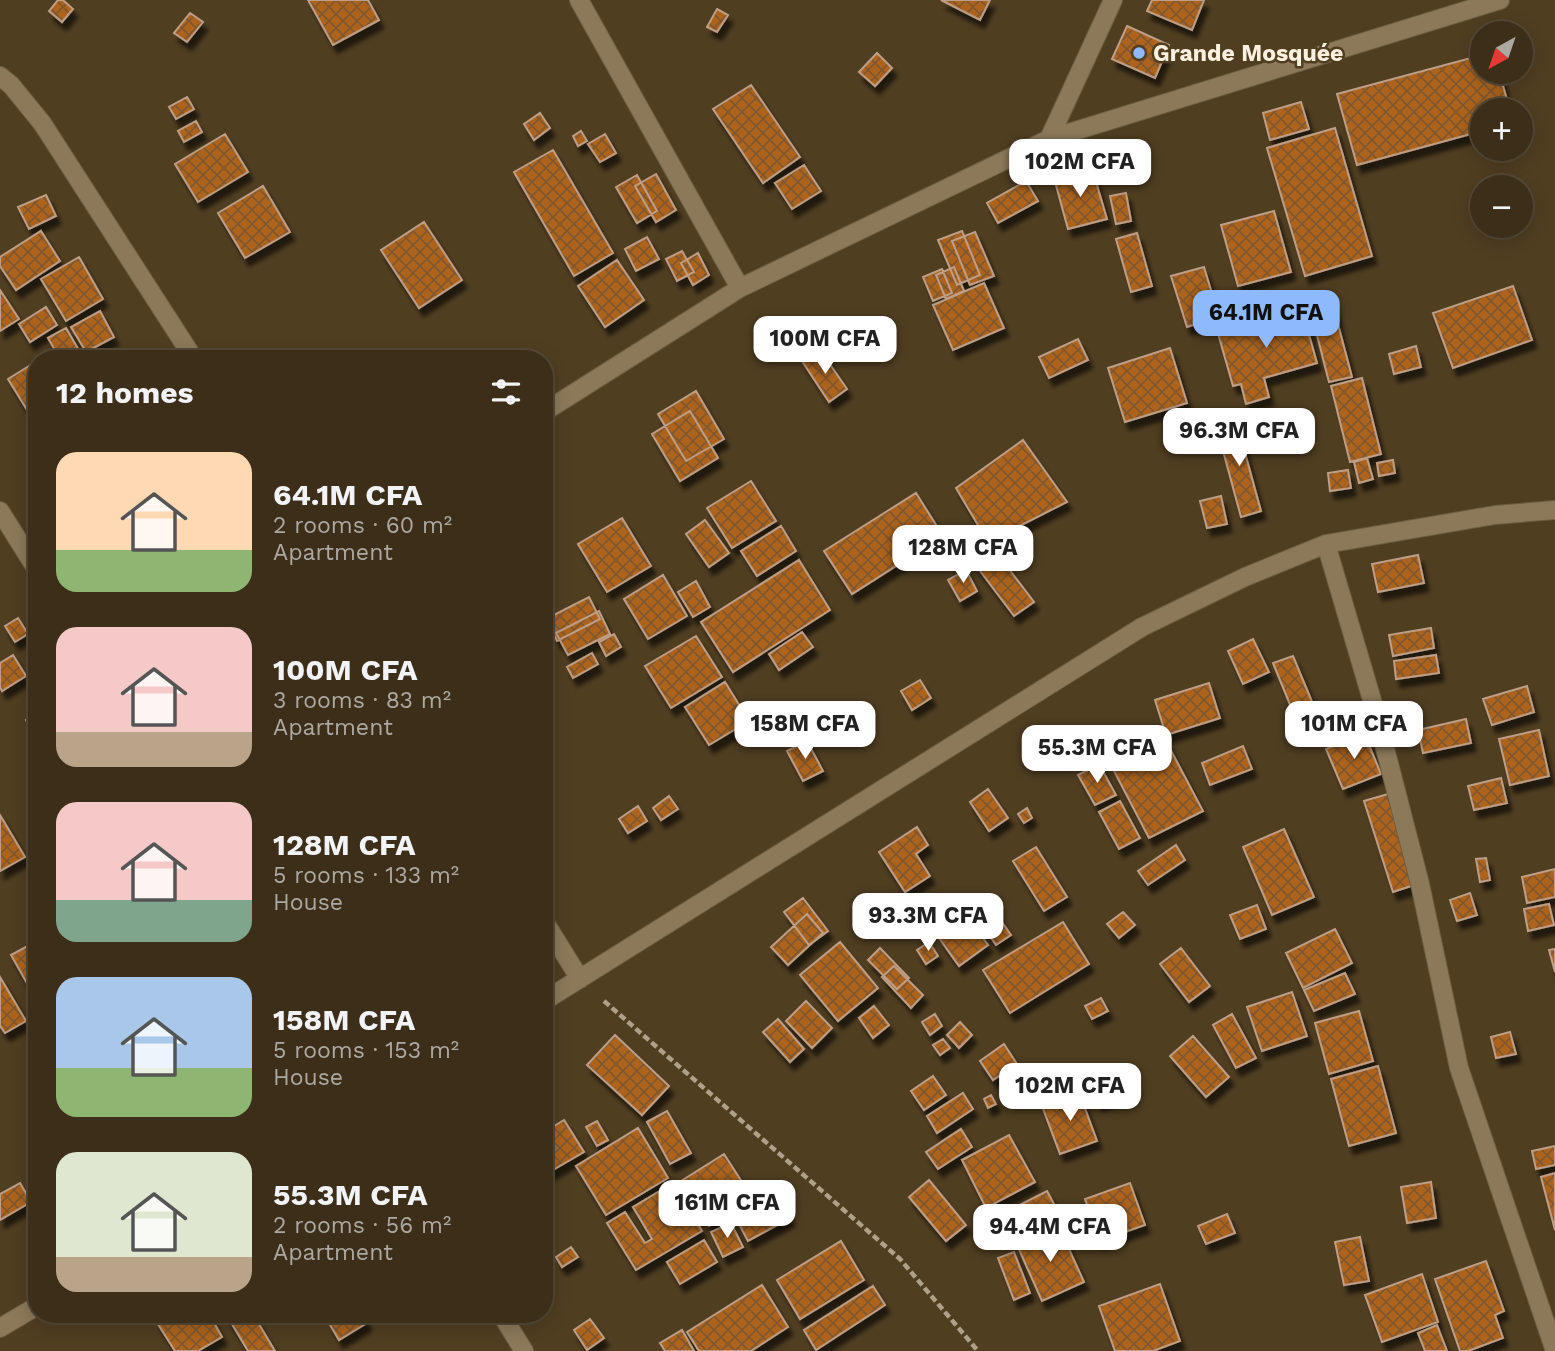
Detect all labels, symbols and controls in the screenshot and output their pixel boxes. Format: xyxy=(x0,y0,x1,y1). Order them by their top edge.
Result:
north arrow xyxy=(1470,21,1533,84)
map controls xyxy=(1470,21,1533,238)
place label: Grande Mosquée xyxy=(1153,40,1343,67)
marker: Grande Mosquée xyxy=(1131,45,1147,61)
button: + xyxy=(1470,98,1533,161)
pin: 102M CFA xyxy=(1008,140,1152,199)
text: 102M CFA xyxy=(1025,148,1135,175)
button: − xyxy=(1470,175,1533,238)
pin: 64.1M CFA xyxy=(1186,290,1346,350)
text: 64.1M CFA xyxy=(1209,299,1323,326)
pin: 100M CFA xyxy=(753,316,897,376)
text: 100M CFA xyxy=(770,325,880,352)
icon: filters xyxy=(487,373,525,411)
text: 12 homes xyxy=(56,375,194,410)
pin: 96.3M CFA xyxy=(1159,408,1319,468)
text: 96.3M CFA xyxy=(1179,417,1299,444)
text: 64.1M CFA xyxy=(273,477,422,512)
icon: home xyxy=(112,480,196,564)
text: 2 rooms · 60 m² xyxy=(273,512,452,539)
pin: 128M CFA xyxy=(891,526,1035,585)
text: 128M CFA xyxy=(908,534,1018,561)
text: Apartment xyxy=(273,539,393,566)
text: 100M CFA xyxy=(273,652,418,687)
icon: home xyxy=(112,655,196,739)
text: 3 rooms · 83 m² xyxy=(273,687,451,714)
pin: 158M CFA xyxy=(733,702,877,761)
pin: 101M CFA xyxy=(1282,702,1426,761)
text: 158M CFA xyxy=(750,710,860,737)
text: 101M CFA xyxy=(1301,710,1407,737)
text: Apartment xyxy=(273,714,393,741)
pin: 55.3M CFA xyxy=(1017,726,1177,785)
text: 55.3M CFA xyxy=(1038,734,1156,761)
text: 128M CFA xyxy=(273,827,416,862)
icon: home xyxy=(112,830,196,914)
text: 5 rooms · 133 m² xyxy=(273,862,459,889)
text: House xyxy=(273,889,343,916)
pin: 93.3M CFA xyxy=(848,894,1008,953)
text: 93.3M CFA xyxy=(868,902,988,929)
text: 158M CFA xyxy=(273,1002,415,1037)
icon: home xyxy=(112,1005,196,1089)
text: 5 rooms · 153 m² xyxy=(273,1037,459,1064)
text: House xyxy=(273,1064,343,1091)
pin: 102M CFA xyxy=(998,1064,1142,1123)
text: 102M CFA xyxy=(1015,1072,1125,1099)
text: 55.3M CFA xyxy=(273,1177,428,1212)
icon: home xyxy=(112,1180,196,1264)
pin: 161M CFA xyxy=(655,1180,799,1240)
text: 161M CFA xyxy=(675,1189,779,1216)
pin: 94.4M CFA xyxy=(970,1204,1130,1264)
text: 2 rooms · 56 m² xyxy=(273,1212,451,1239)
text: 94.4M CFA xyxy=(989,1213,1111,1240)
text: Apartment xyxy=(273,1239,393,1266)

